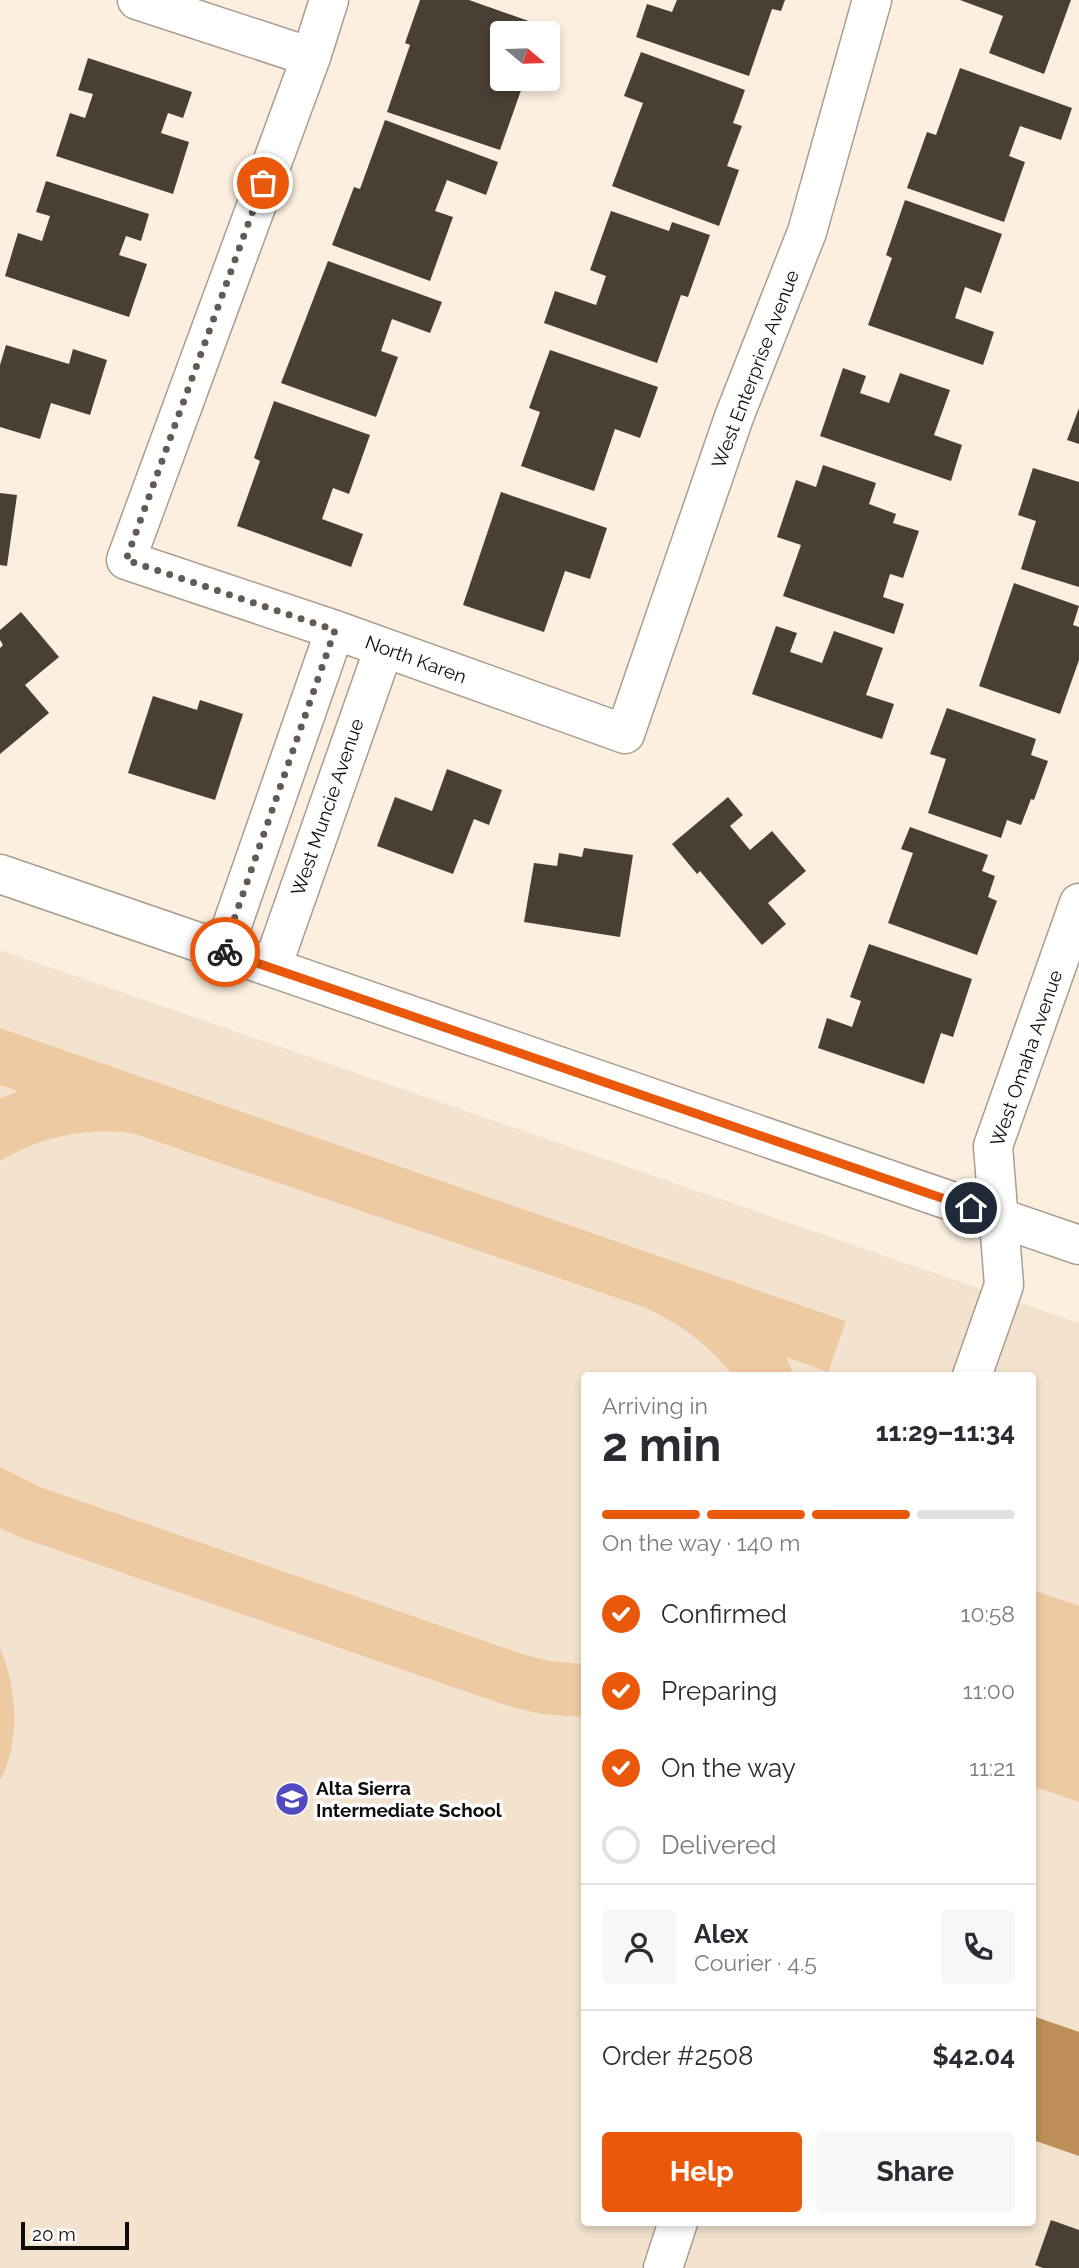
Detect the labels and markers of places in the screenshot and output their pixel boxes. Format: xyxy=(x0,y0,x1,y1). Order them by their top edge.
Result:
pin xyxy=(233,153,293,213)
pin xyxy=(941,1178,1001,1238)
place label: Alta Sierra Intermediate School xyxy=(316,1777,503,1821)
school or university icon: Alta Sierra Intermediate School xyxy=(273,1780,311,1818)

